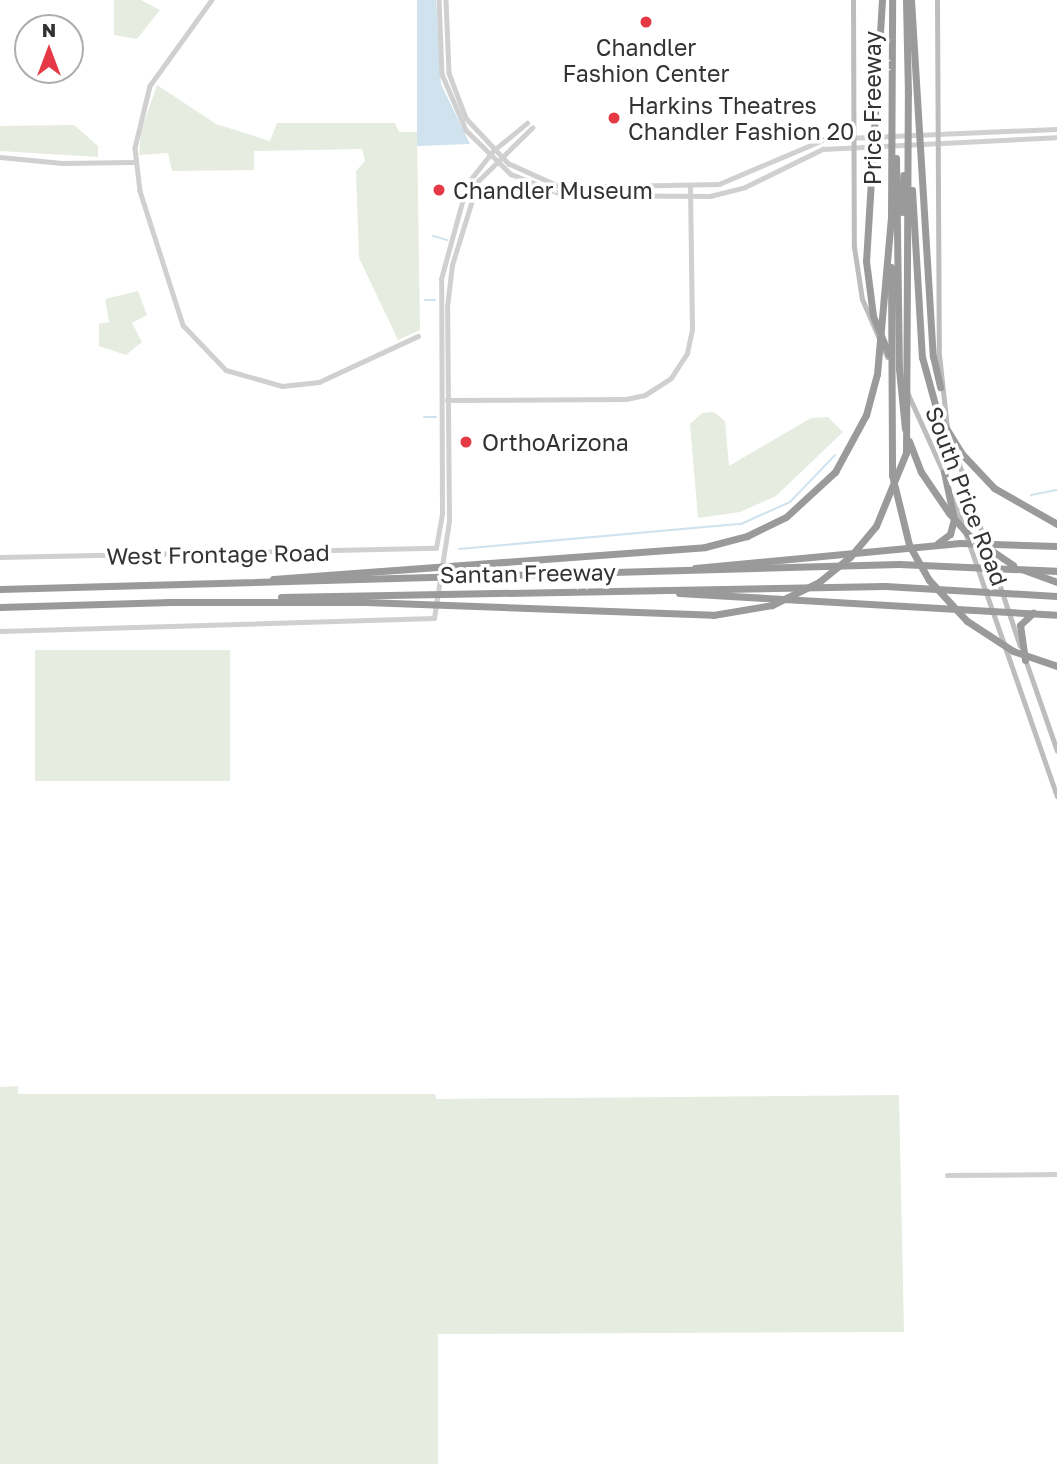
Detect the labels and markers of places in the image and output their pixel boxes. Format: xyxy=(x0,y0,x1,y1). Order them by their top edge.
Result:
marker: Chandler Fashion Center xyxy=(638,14,654,30)
place label: Chandler Fashion Center xyxy=(563,33,729,87)
place label: Harkins Theatres Chandler Fashion 20 xyxy=(628,91,854,145)
marker: Harkins Theatres Chandler Fashion 20 xyxy=(606,110,622,126)
place label: Chandler Museum xyxy=(453,176,653,204)
marker: Chandler Museum xyxy=(431,182,447,198)
place label: OrthoArizona xyxy=(482,428,629,456)
marker: OrthoArizona xyxy=(456,432,476,452)

